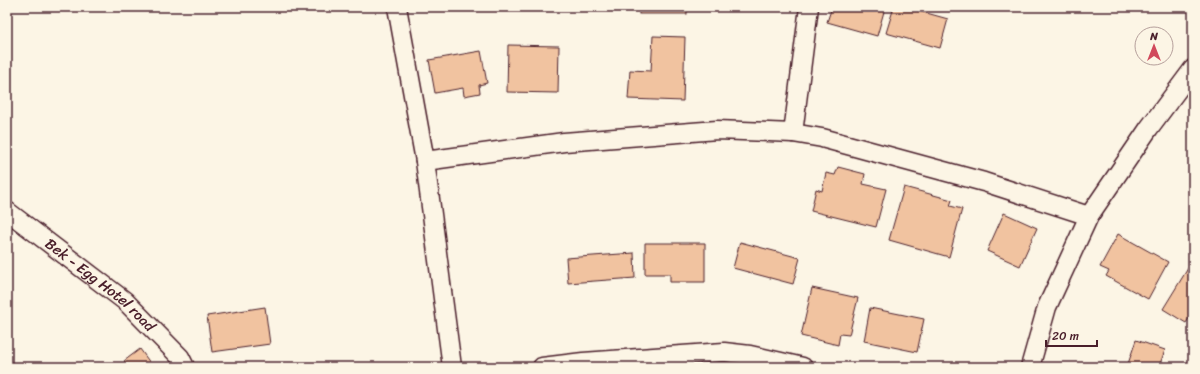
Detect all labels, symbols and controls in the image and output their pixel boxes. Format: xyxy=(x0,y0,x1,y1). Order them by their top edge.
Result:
north arrow xyxy=(1134,26,1174,66)
text: N xyxy=(1149,27,1158,46)
street label: Bek - Egg Hotel road xyxy=(39,231,162,339)
scale bar xyxy=(1046,322,1097,348)
text: 20 m xyxy=(1052,325,1079,347)

